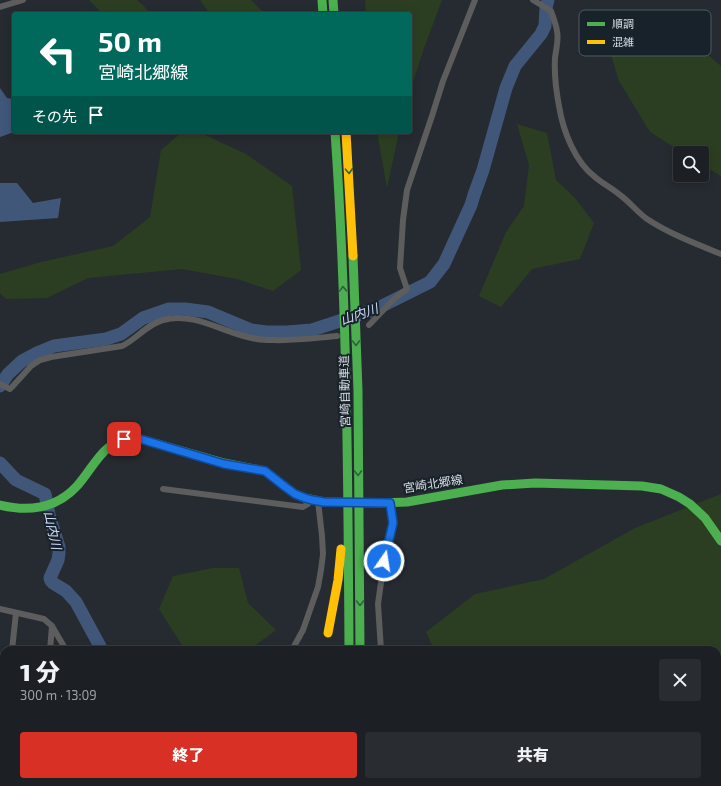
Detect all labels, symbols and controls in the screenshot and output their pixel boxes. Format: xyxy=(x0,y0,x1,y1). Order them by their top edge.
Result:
legend xyxy=(579,10,711,56)
text: 順調 xyxy=(612,17,634,30)
text: 50 m xyxy=(98,24,162,58)
icon: left xyxy=(32,28,84,80)
text: 混雑 xyxy=(612,35,634,48)
text: 宮崎北郷線 xyxy=(98,61,188,83)
icon: arrive xyxy=(85,104,107,126)
text: その先 xyxy=(32,107,77,125)
map controls xyxy=(673,146,709,182)
button: search xyxy=(673,146,709,182)
one-way arrow xyxy=(345,168,353,174)
one-way arrow xyxy=(339,286,348,292)
water label: 山内川 xyxy=(338,299,382,328)
one-way arrow xyxy=(352,340,360,346)
street label: 宮崎自動車道 xyxy=(336,355,352,427)
pin xyxy=(107,422,141,456)
icon: arrive xyxy=(113,428,135,450)
one-way arrow xyxy=(354,470,362,476)
street label: 宮崎北郷線 xyxy=(402,471,464,495)
water label: 山内川 xyxy=(41,509,65,553)
position arrow xyxy=(363,540,405,582)
one-way arrow xyxy=(356,600,364,606)
text: 1 分 xyxy=(20,657,60,686)
button: close xyxy=(659,659,701,701)
text: 300 m · 13:09 xyxy=(20,687,97,703)
button: 終了 xyxy=(20,732,357,778)
button: 共有 xyxy=(365,732,701,778)

